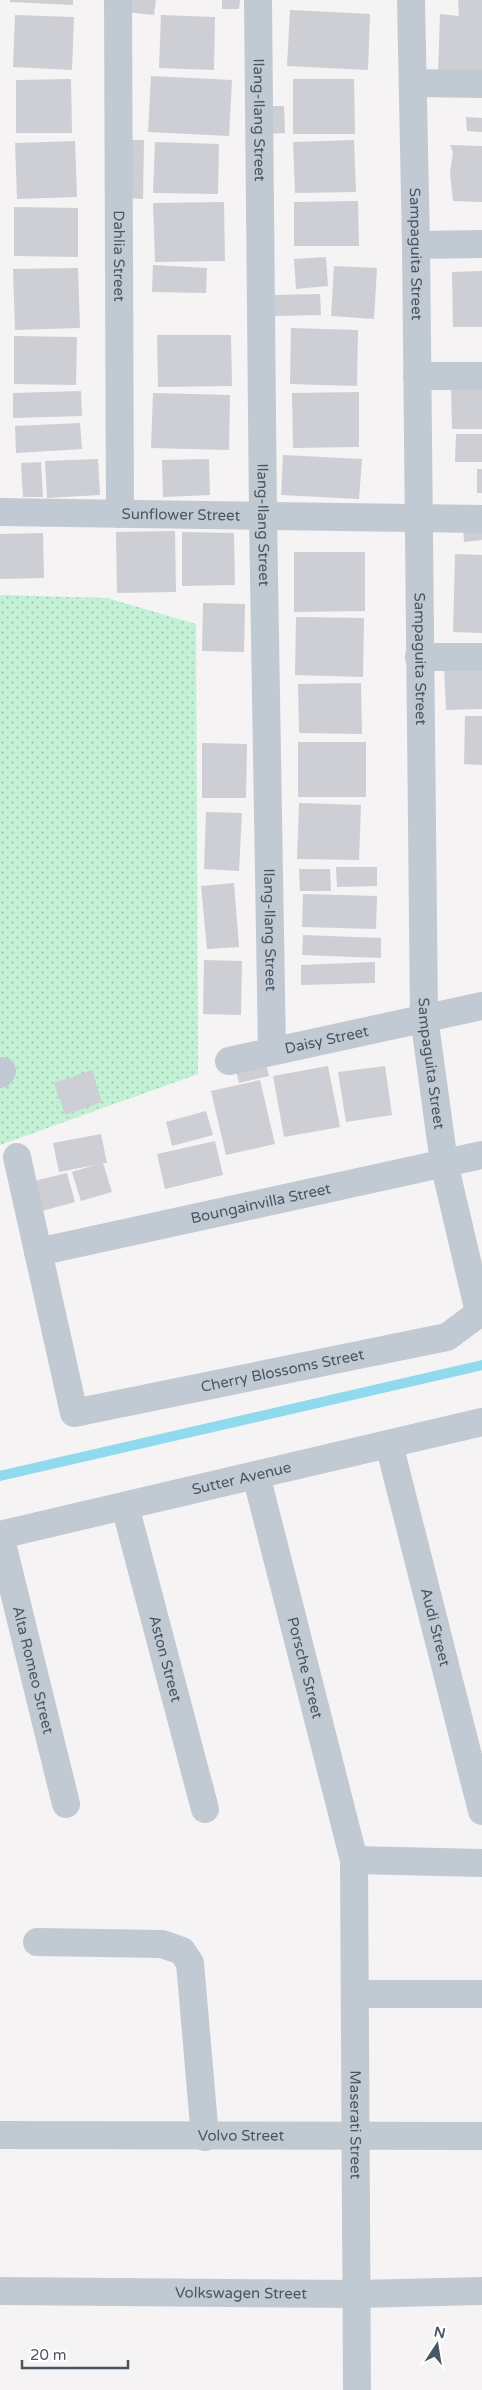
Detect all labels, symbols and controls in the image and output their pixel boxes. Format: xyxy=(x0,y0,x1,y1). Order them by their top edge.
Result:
street label: Ilang-Ilang Street xyxy=(250,58,269,182)
street label: Sampaguita Street xyxy=(406,187,426,321)
street label: Dahlia Street xyxy=(110,210,128,302)
street label: Ilang-Ilang Street xyxy=(253,463,273,587)
street label: Sunflower Street xyxy=(122,505,241,524)
street label: Sampaguita Street xyxy=(411,592,430,726)
street label: Ilang-Ilang Street xyxy=(260,868,280,992)
street label: Sampaguita Street xyxy=(415,997,448,1131)
street label: Daisy Street xyxy=(283,1022,371,1058)
street label: Boungainvilla Street xyxy=(189,1179,333,1227)
street label: Cherry Blossoms Street xyxy=(199,1345,366,1396)
street label: Sutter Avenue xyxy=(190,1458,293,1499)
street label: Audi Street xyxy=(417,1586,454,1669)
street label: Alta Romeo Street xyxy=(9,1604,58,1736)
street label: Aston Street xyxy=(145,1613,185,1704)
street label: Porsche Street xyxy=(283,1615,327,1721)
street label: Maserati Street xyxy=(346,2070,365,2180)
street label: Volvo Street xyxy=(198,2126,284,2145)
street label: Volkswagen Street xyxy=(175,2283,307,2303)
north arrow xyxy=(412,2320,462,2370)
text: N xyxy=(432,2323,447,2342)
scale bar xyxy=(22,2338,129,2370)
text: 20 m xyxy=(30,2346,67,2364)

